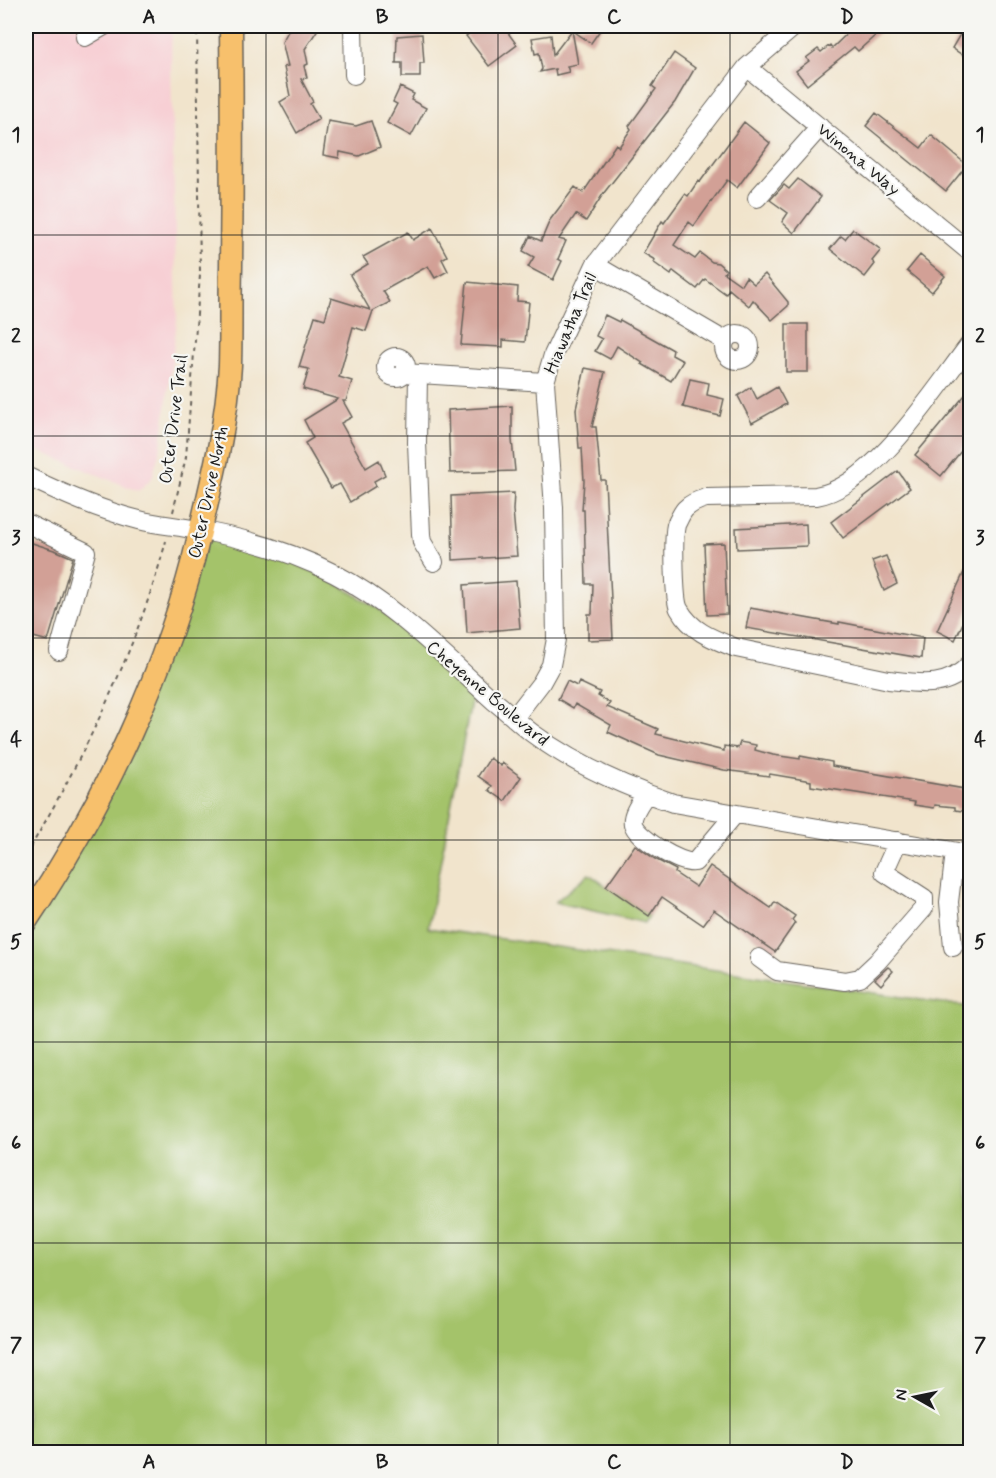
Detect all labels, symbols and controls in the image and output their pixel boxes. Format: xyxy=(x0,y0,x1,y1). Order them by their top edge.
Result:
text: A xyxy=(142,4,156,31)
text: B xyxy=(376,4,389,31)
text: C xyxy=(607,4,622,31)
text: D xyxy=(840,4,854,31)
street label: Winona Way xyxy=(812,118,905,202)
text: 1 xyxy=(12,122,20,149)
text: 1 xyxy=(976,122,984,149)
street label: Hiawatha Trail xyxy=(539,269,603,378)
text: 2 xyxy=(11,323,21,350)
text: 2 xyxy=(975,323,985,350)
street label: Outer Drive Trail xyxy=(154,353,194,485)
street label: Outer Drive North xyxy=(183,424,235,561)
text: 3 xyxy=(11,525,21,552)
text: 3 xyxy=(975,525,985,552)
street label: Cheyenne Boulevard xyxy=(421,635,554,752)
text: 4 xyxy=(10,727,22,754)
text: 4 xyxy=(974,727,986,754)
text: 5 xyxy=(10,929,22,956)
text: 5 xyxy=(974,929,986,956)
text: 6 xyxy=(11,1130,21,1157)
text: 6 xyxy=(975,1130,985,1157)
text: 7 xyxy=(10,1332,22,1359)
text: 7 xyxy=(974,1332,986,1359)
north arrow xyxy=(885,1367,945,1427)
text: N xyxy=(890,1388,913,1402)
text: A xyxy=(142,1449,156,1476)
text: B xyxy=(376,1449,389,1476)
text: C xyxy=(607,1449,622,1476)
text: D xyxy=(840,1449,854,1476)

